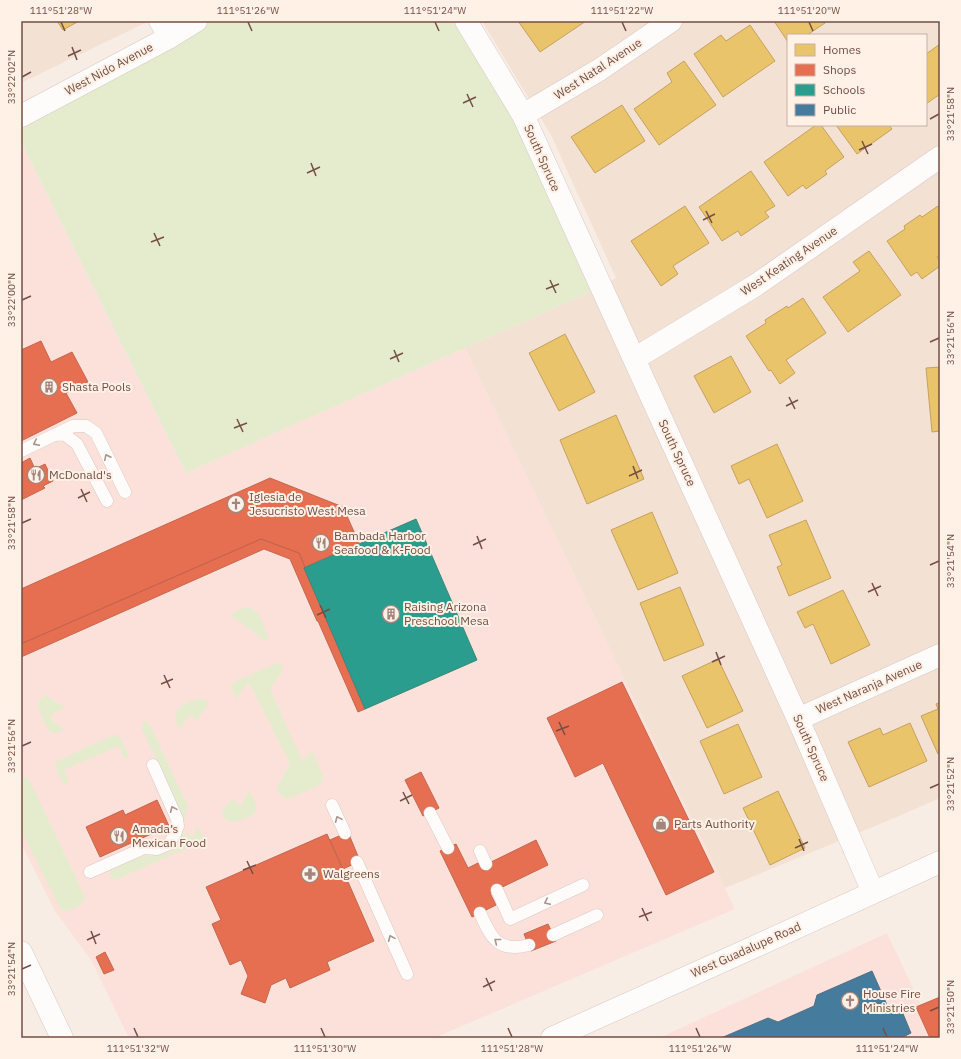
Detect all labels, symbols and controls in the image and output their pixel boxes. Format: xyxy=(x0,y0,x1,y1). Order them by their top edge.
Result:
text: 111°51'28"W xyxy=(30,4,92,17)
text: 111°51'26"W xyxy=(217,4,279,17)
text: 111°51'24"W xyxy=(404,4,466,17)
text: 111°51'22"W xyxy=(591,4,653,17)
text: 111°51'20"W xyxy=(778,4,840,17)
street label: West Natal Avenue xyxy=(551,34,645,103)
legend xyxy=(787,34,927,126)
street label: West Nido Avenue xyxy=(62,39,156,98)
text: Homes xyxy=(823,42,861,57)
text: 33°22'02"N xyxy=(5,50,18,104)
text: Shops xyxy=(823,62,856,77)
text: Schools xyxy=(823,82,866,97)
text: 33°21'58"N xyxy=(944,87,957,141)
text: Public xyxy=(823,102,856,117)
street label: South Spruce xyxy=(521,122,564,194)
street label: West Keating Avenue xyxy=(737,222,840,299)
text: 33°22'00"N xyxy=(5,273,18,327)
text: 33°21'56"N xyxy=(944,311,957,365)
building icon: Shasta Pools xyxy=(39,377,59,397)
place label: Shasta Pools xyxy=(62,379,131,394)
street label: South Spruce xyxy=(655,417,700,489)
one-way arrow xyxy=(33,438,41,446)
one-way arrow xyxy=(105,454,112,461)
restaurant icon: McDonald's xyxy=(26,465,46,485)
place label: McDonald's xyxy=(49,467,112,482)
place label: Iglesia de Jesucristo West Mesa xyxy=(249,489,366,518)
church icon: Iglesia de Jesucristo West Mesa xyxy=(226,494,246,514)
text: 33°21'58"N xyxy=(5,496,18,550)
place label: Bambada Harbor Seafood & K-Food xyxy=(334,528,431,557)
restaurant icon: Bambada Harbor Seafood & K-Food xyxy=(311,533,331,553)
text: 33°21'54"N xyxy=(944,534,957,588)
place label: Raising Arizona Preschool Mesa xyxy=(404,599,489,628)
building icon: Raising Arizona Preschool Mesa xyxy=(381,604,401,624)
street label: West Naranja Avenue xyxy=(813,656,925,717)
street label: South Spruce xyxy=(790,712,833,784)
text: 33°21'56"N xyxy=(5,719,18,773)
text: 33°21'52"N xyxy=(944,757,957,811)
one-way arrow xyxy=(169,806,177,813)
shop icon: Parts Authority xyxy=(651,814,671,834)
one-way arrow xyxy=(335,816,343,824)
place label: Parts Authority xyxy=(674,816,755,831)
place label: Amada’s Mexican Food xyxy=(132,821,206,850)
restaurant icon: Amada’s Mexican Food xyxy=(109,826,129,846)
pharmacy icon: Walgreens xyxy=(300,864,320,884)
place label: Walgreens xyxy=(323,866,380,881)
one-way arrow xyxy=(544,897,552,905)
street label: West Guadalupe Road xyxy=(688,919,803,981)
one-way arrow xyxy=(388,935,396,943)
one-way arrow xyxy=(495,939,502,946)
text: 33°21'54"N xyxy=(5,942,18,996)
text: 33°21'50"N xyxy=(944,980,957,1034)
place label: House Fire Ministries xyxy=(863,986,921,1015)
church icon: House Fire Ministries xyxy=(840,991,860,1011)
text: 111°51'32"W xyxy=(107,1042,169,1055)
text: 111°51'30"W xyxy=(294,1042,356,1055)
text: 111°51'28"W xyxy=(481,1042,543,1055)
text: 111°51'26"W xyxy=(669,1042,731,1055)
text: 111°51'24"W xyxy=(856,1042,918,1055)

